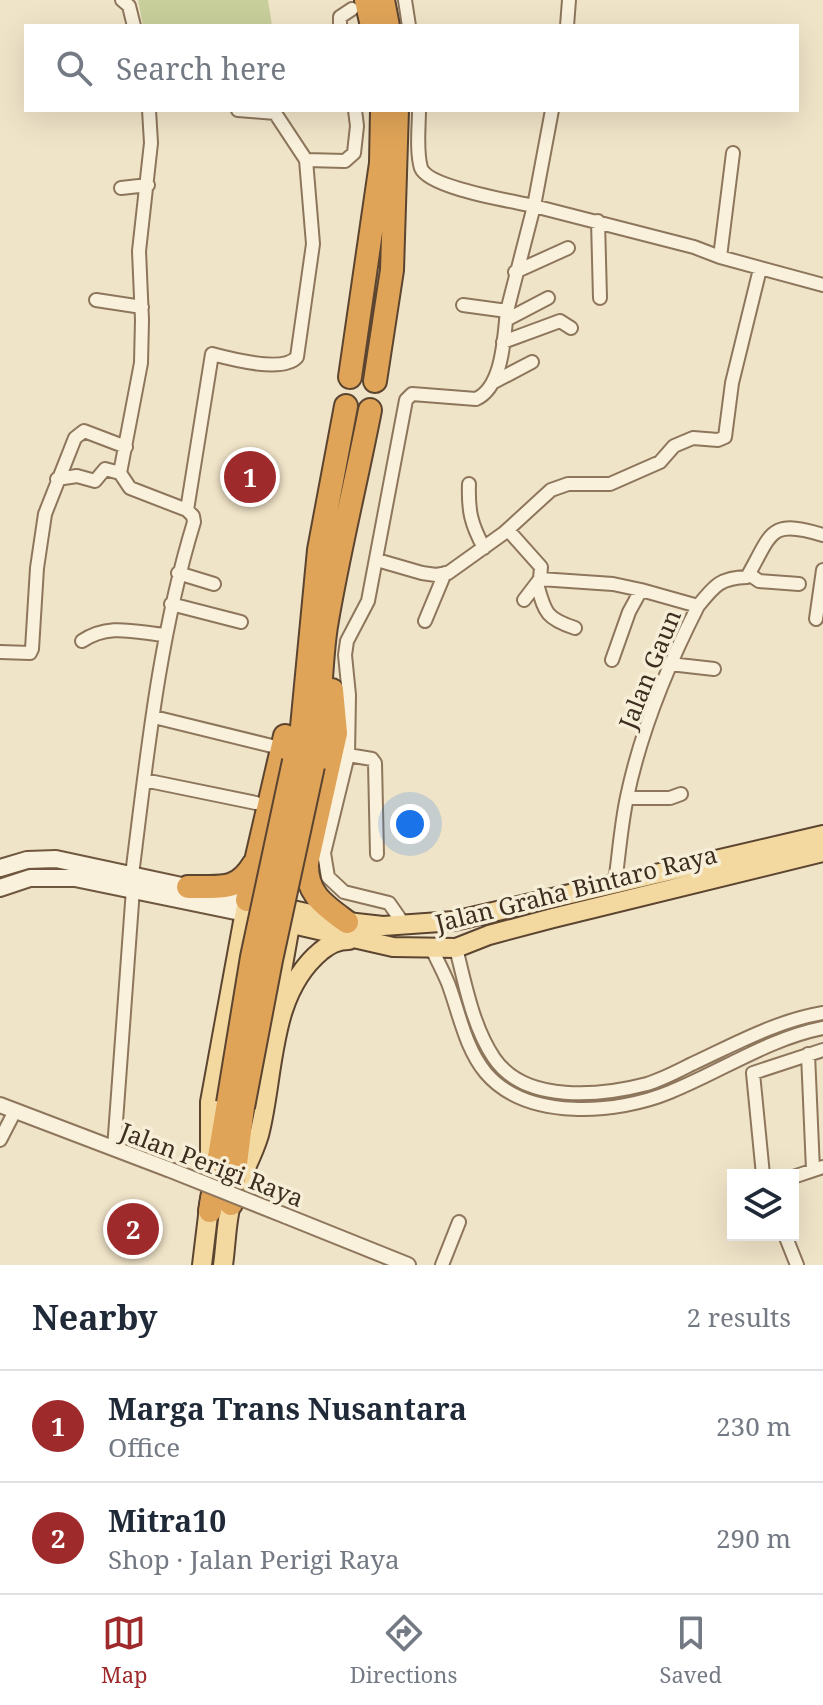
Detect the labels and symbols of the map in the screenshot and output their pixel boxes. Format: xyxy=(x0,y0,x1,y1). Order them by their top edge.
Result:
pin: 1 xyxy=(224,447,276,507)
street label: Jalan Gaun xyxy=(610,604,688,735)
your location xyxy=(390,804,430,844)
street label: Jalan Graha Bintaro Raya xyxy=(431,837,720,939)
street label: Jalan Perigi Raya xyxy=(115,1114,308,1214)
pin: 2 xyxy=(107,1199,159,1259)

